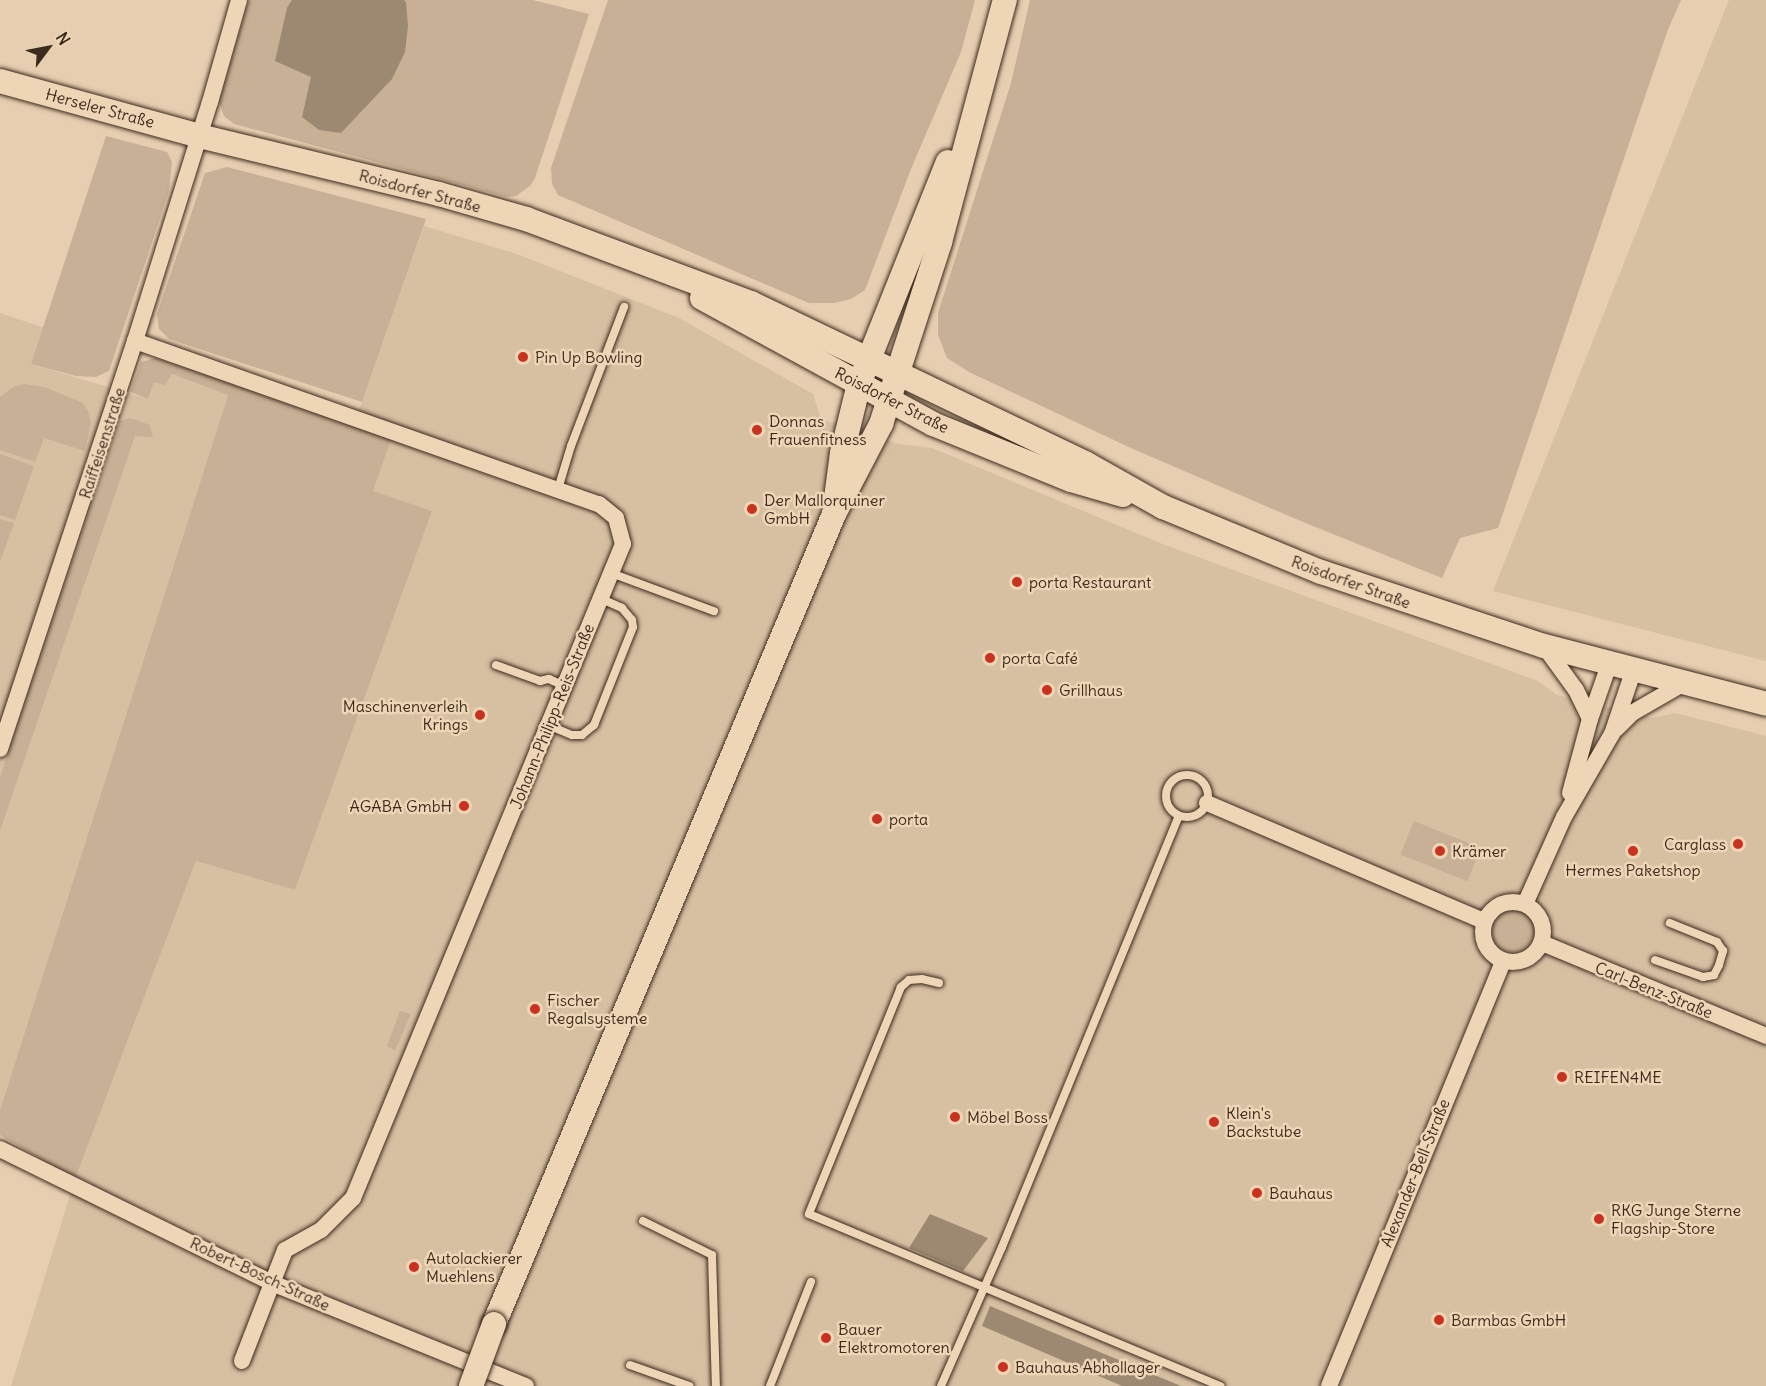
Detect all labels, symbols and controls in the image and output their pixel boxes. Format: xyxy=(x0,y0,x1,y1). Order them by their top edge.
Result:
north arrow xyxy=(18,18,78,78)
text: N xyxy=(52,28,75,48)
street label: Herseler Straße xyxy=(44,84,156,132)
street label: Roisdorfer Straße xyxy=(357,165,483,217)
place label: Pin Up Bowling xyxy=(535,347,642,367)
marker: Pin Up Bowling xyxy=(516,350,530,364)
street label: Roisdorfer Straße xyxy=(832,363,952,437)
street label: Raiffeisenstraße xyxy=(75,385,129,501)
place label: Donnas Frauenfitness xyxy=(769,411,867,449)
marker: Donnas Frauenfitness xyxy=(750,423,764,437)
place label: Der Mallorquiner GmbH xyxy=(764,490,885,528)
marker: Der Mallorquiner GmbH xyxy=(745,502,759,516)
street label: Roisdorfer Straße xyxy=(1289,552,1413,612)
place label: porta Restaurant xyxy=(1029,572,1152,592)
marker: porta Restaurant xyxy=(1010,575,1024,589)
street label: Johann-Philipp-Reis-Straße xyxy=(506,621,598,811)
place label: porta Café xyxy=(1002,648,1078,668)
marker: porta Café xyxy=(983,651,997,665)
place label: Grillhaus xyxy=(1059,680,1123,700)
marker: Grillhaus xyxy=(1040,683,1054,697)
place label: Maschinenverleih Krings xyxy=(343,696,468,734)
marker: Maschinenverleih Krings xyxy=(473,708,487,722)
place label: AGABA GmbH xyxy=(349,796,452,816)
marker: AGABA GmbH xyxy=(457,799,471,813)
place label: porta xyxy=(889,809,928,829)
marker: porta xyxy=(870,812,884,826)
place label: Carglass xyxy=(1664,834,1726,854)
marker: Carglass xyxy=(1731,837,1745,851)
place label: Krämer xyxy=(1452,841,1507,861)
marker: Krämer xyxy=(1433,844,1447,858)
marker: Hermes Paketshop xyxy=(1626,844,1640,858)
place label: Hermes Paketshop xyxy=(1565,860,1701,880)
street label: Carl-Benz-Straße xyxy=(1592,958,1716,1022)
place label: Fischer Regalsysteme xyxy=(547,990,647,1028)
marker: Fischer Regalsysteme xyxy=(528,1002,542,1016)
place label: REIFEN4ME xyxy=(1574,1067,1662,1087)
marker: REIFEN4ME xyxy=(1555,1070,1569,1084)
street label: Alexander-Bell-Straße xyxy=(1376,1096,1454,1250)
place label: Klein's Backstube xyxy=(1226,1103,1301,1141)
place label: Möbel Boss xyxy=(967,1107,1048,1127)
marker: Möbel Boss xyxy=(948,1110,962,1124)
marker: Klein's Backstube xyxy=(1207,1115,1221,1129)
place label: Bauhaus xyxy=(1269,1183,1333,1203)
marker: Bauhaus xyxy=(1250,1186,1264,1200)
place label: RKG Junge Sterne Flagship-Store xyxy=(1611,1200,1741,1238)
marker: RKG Junge Sterne Flagship-Store xyxy=(1592,1212,1606,1226)
street label: Robert-Bosch-Straße xyxy=(187,1233,333,1315)
place label: Autolackierer Muehlens xyxy=(426,1248,522,1286)
marker: Autolackierer Muehlens xyxy=(407,1260,421,1274)
place label: Barmbas GmbH xyxy=(1451,1310,1566,1330)
marker: Barmbas GmbH xyxy=(1432,1313,1446,1327)
place label: Bauer Elektromotoren xyxy=(838,1319,950,1357)
marker: Bauer Elektromotoren xyxy=(819,1331,833,1345)
place label: Bauhaus Abhollager xyxy=(1015,1357,1160,1377)
marker: Bauhaus Abhollager xyxy=(996,1360,1010,1374)

